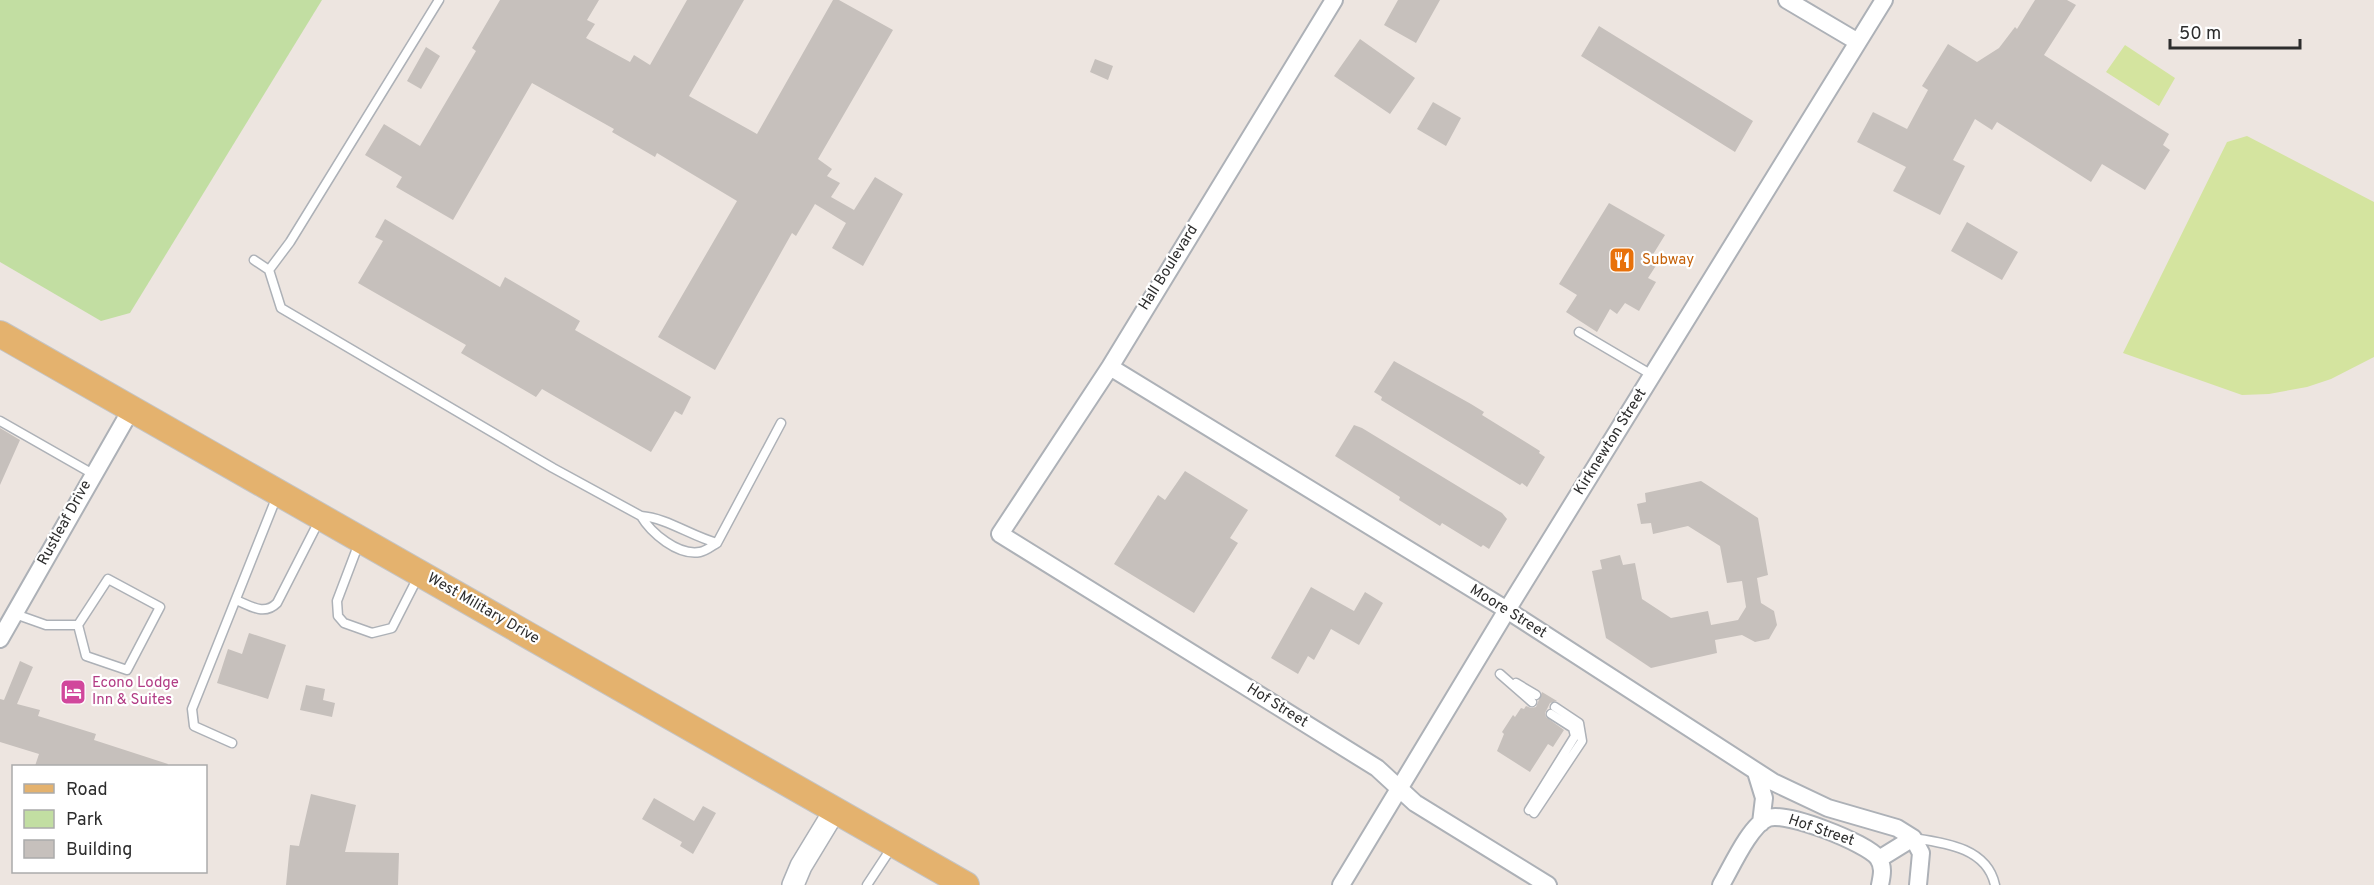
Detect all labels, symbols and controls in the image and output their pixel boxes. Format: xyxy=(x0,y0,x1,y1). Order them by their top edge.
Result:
scale bar xyxy=(2170,12,2300,50)
text: 50 m xyxy=(2179,23,2221,46)
street label: Hall Boulevard xyxy=(1135,222,1203,314)
restaurant icon: Subway xyxy=(1607,245,1637,275)
place label: Subway xyxy=(1642,251,1694,270)
street label: Kirknewton Street xyxy=(1571,385,1651,499)
street label: Rustleaf Drive xyxy=(34,477,96,569)
street label: West Military Drive xyxy=(423,569,543,649)
street label: Moore Street xyxy=(1466,581,1550,643)
place label: Econo Lodge Inn & Suites xyxy=(92,674,179,710)
hotel icon: Econo Lodge Inn & Suites xyxy=(58,677,88,707)
street label: Hof Street xyxy=(1243,680,1311,732)
legend xyxy=(12,765,207,873)
text: Road xyxy=(66,779,108,802)
text: Park xyxy=(66,809,103,832)
street label: Hof Street xyxy=(1785,811,1857,851)
text: Building xyxy=(66,839,132,862)

